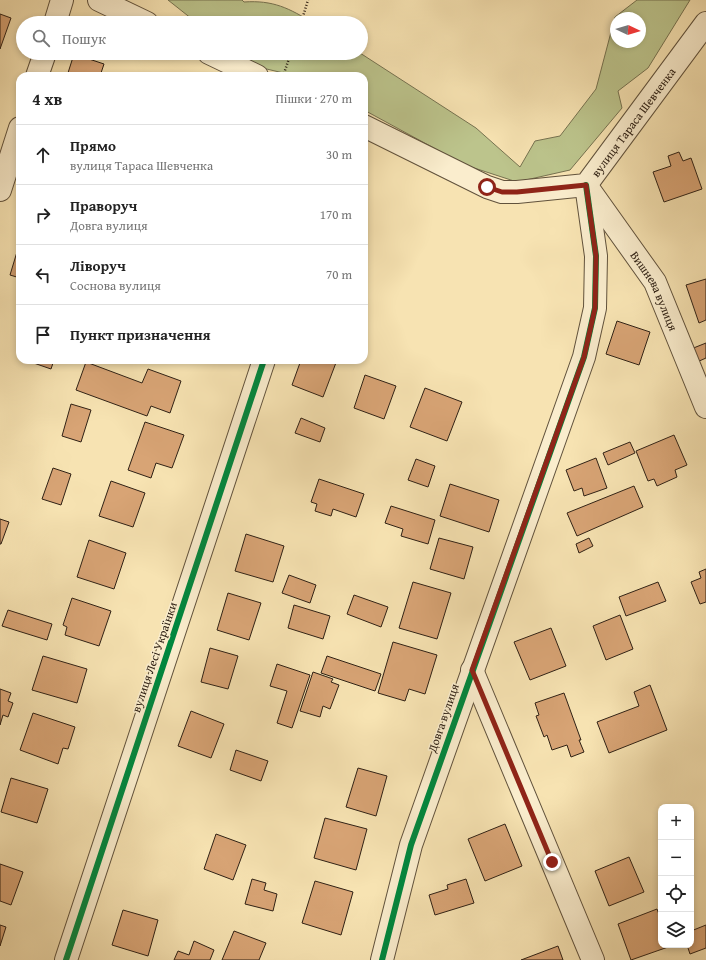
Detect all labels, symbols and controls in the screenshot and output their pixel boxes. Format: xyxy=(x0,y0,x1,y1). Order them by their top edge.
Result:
north arrow xyxy=(610,12,646,48)
search box xyxy=(16,16,368,60)
icon: search xyxy=(30,27,52,49)
text: Пошук xyxy=(62,28,106,49)
street label: вулиця Тараса Шевченка xyxy=(587,63,679,180)
text: 4 хв xyxy=(32,86,62,111)
text: Пішки · 270 m xyxy=(275,89,352,108)
text: Прямо xyxy=(70,135,116,156)
icon: ahead xyxy=(32,144,54,166)
text: 30 m xyxy=(326,145,352,164)
text: вулиця Тараса Шевченка xyxy=(70,156,213,175)
route start xyxy=(478,178,496,196)
text: Праворуч xyxy=(70,195,137,216)
icon: right xyxy=(32,204,54,226)
text: 170 m xyxy=(320,205,352,224)
text: Довга вулиця xyxy=(70,216,148,235)
street label: Вишнева вулиця xyxy=(627,247,682,333)
text: Ліворуч xyxy=(70,255,126,276)
icon: left xyxy=(32,264,54,286)
text: 70 m xyxy=(326,265,352,284)
text: Соснова вулиця xyxy=(70,276,161,295)
icon: arrive xyxy=(32,324,54,346)
text: Пункт призначення xyxy=(70,324,211,345)
street label: вулиця Лесі Українки xyxy=(127,600,181,714)
street label: Довга вулиця xyxy=(423,681,463,756)
map controls xyxy=(658,804,694,948)
button: + xyxy=(658,804,694,840)
button: − xyxy=(658,840,694,876)
route end xyxy=(543,853,561,871)
button: locate xyxy=(658,876,694,912)
button: layers xyxy=(658,912,694,948)

